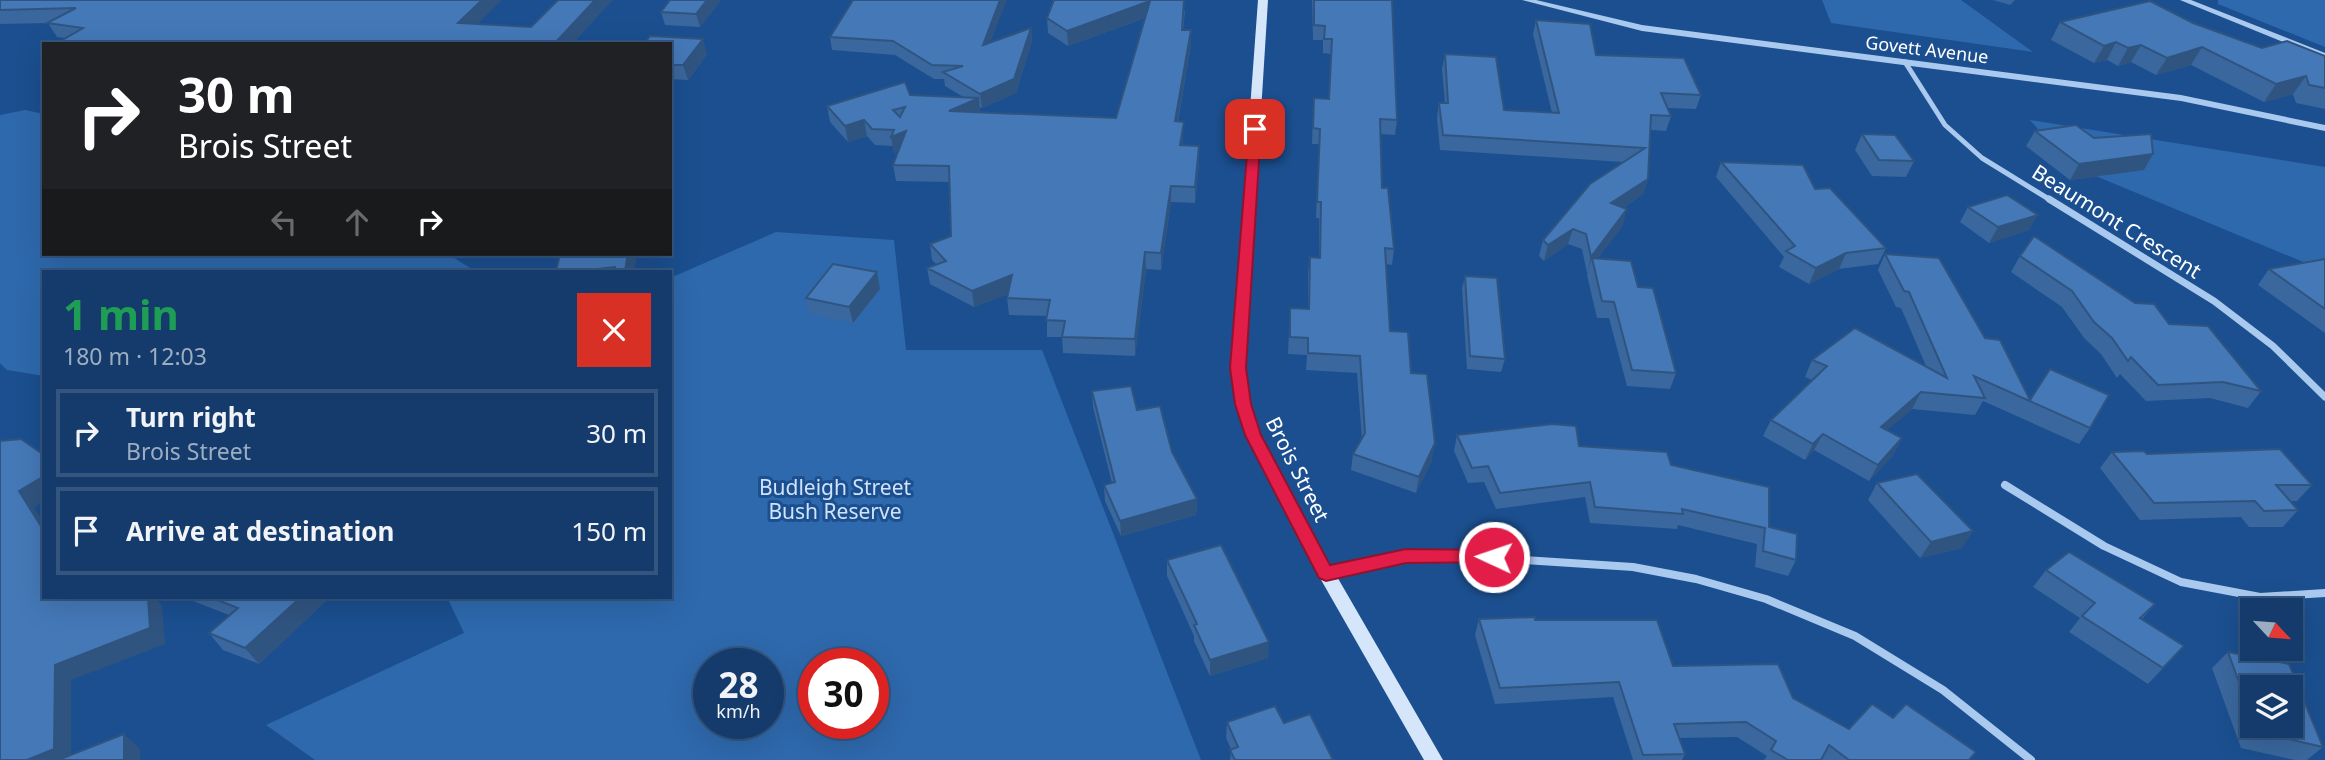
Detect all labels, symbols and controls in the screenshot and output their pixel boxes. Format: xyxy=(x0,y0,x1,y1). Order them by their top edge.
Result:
street label: Govett Avenue xyxy=(1864,30,1990,68)
text: 30 m xyxy=(178,61,295,127)
icon: right xyxy=(63,70,154,161)
pin xyxy=(1225,99,1285,159)
icon: arrive xyxy=(1236,110,1274,148)
text: Brois Street xyxy=(178,124,352,167)
street label: Beaumont Crescent xyxy=(2027,158,2207,285)
icon: left xyxy=(265,203,303,241)
icon: ahead xyxy=(338,203,376,241)
icon: right xyxy=(411,203,449,241)
text: 1 min xyxy=(63,285,179,342)
button: close xyxy=(577,293,651,367)
text: 180 m · 12:03 xyxy=(63,340,207,372)
text: Turn right xyxy=(126,399,256,435)
street label: Brois Street xyxy=(1260,412,1337,527)
icon: right xyxy=(67,414,105,452)
text: 30 m xyxy=(586,415,647,451)
text: Brois Street xyxy=(126,435,251,467)
park label: Budleigh Street Bush Reserve xyxy=(759,473,912,525)
icon: arrive xyxy=(67,512,105,550)
text: Arrive at destination xyxy=(126,513,395,549)
text: 150 m xyxy=(571,513,647,549)
position arrow xyxy=(1457,520,1531,594)
north arrow xyxy=(2240,598,2303,662)
map controls xyxy=(2240,598,2303,738)
speed limit sign: 30 xyxy=(798,648,889,739)
text: 28 xyxy=(718,661,759,708)
button: layers xyxy=(2240,675,2303,738)
text: km/h xyxy=(716,699,761,723)

